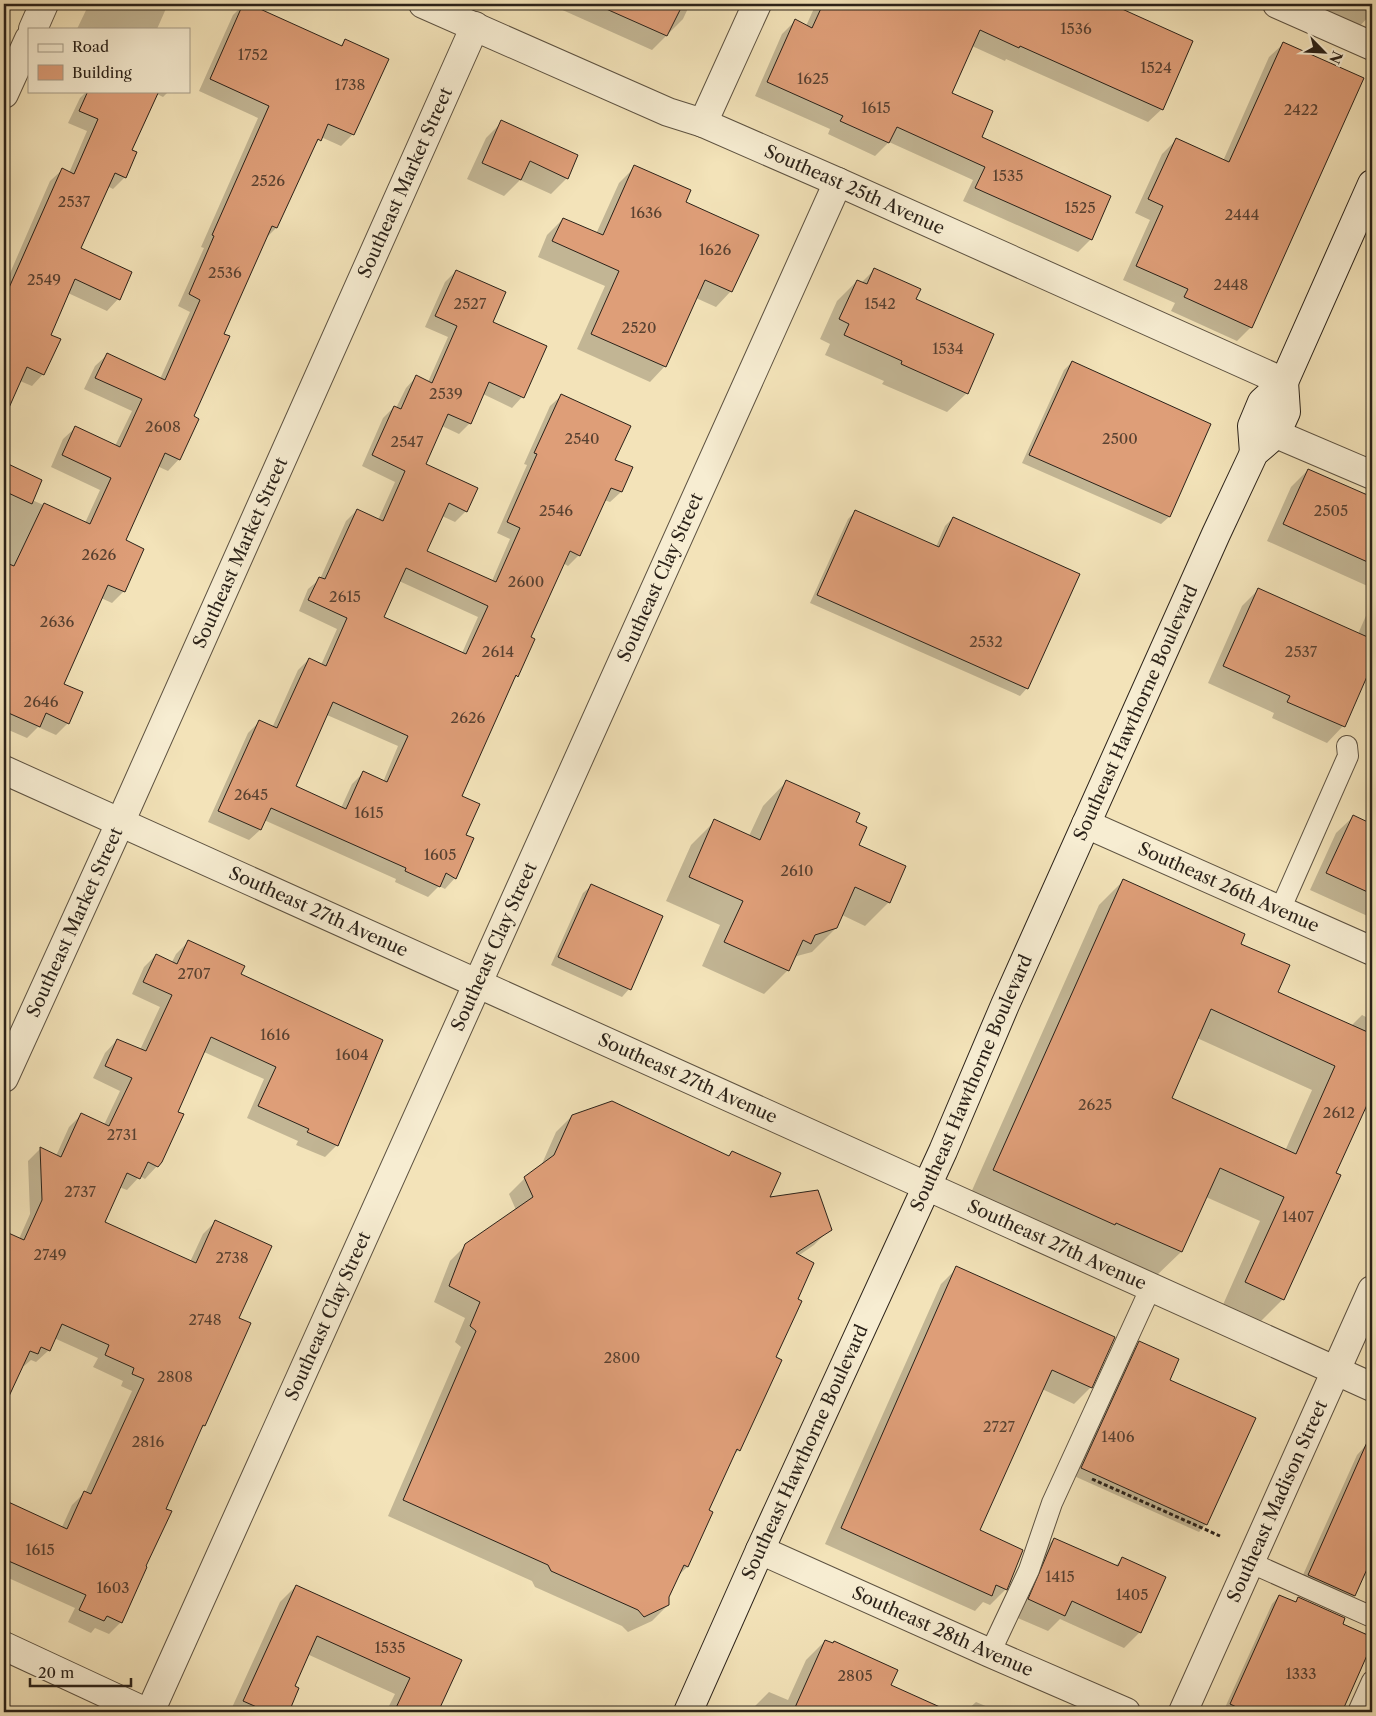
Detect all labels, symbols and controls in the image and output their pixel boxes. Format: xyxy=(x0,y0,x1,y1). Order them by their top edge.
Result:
house number: 1536 xyxy=(1060,19,1092,38)
legend xyxy=(28,28,190,92)
north arrow xyxy=(1298,28,1348,78)
text: Road xyxy=(72,37,109,56)
house number: 1752 xyxy=(238,45,268,64)
text: N xyxy=(1325,48,1347,67)
house number: 1524 xyxy=(1140,58,1172,77)
text: Building xyxy=(72,63,132,82)
house number: 1625 xyxy=(797,69,829,88)
house number: 1738 xyxy=(335,75,366,94)
street label: Southeast Market Street xyxy=(353,84,457,281)
house number: 1615 xyxy=(861,98,891,117)
house number: 2422 xyxy=(1284,100,1318,119)
street label: Southeast 25th Avenue xyxy=(761,140,948,239)
house number: 1535 xyxy=(993,166,1023,185)
house number: 2526 xyxy=(251,171,285,190)
house number: 2537 xyxy=(58,192,91,211)
house number: 1525 xyxy=(1064,198,1096,217)
house number: 1636 xyxy=(630,203,662,222)
house number: 2444 xyxy=(1225,205,1259,224)
house number: 1626 xyxy=(699,240,731,259)
house number: 2536 xyxy=(208,263,242,282)
house number: 2549 xyxy=(27,270,61,289)
house number: 2448 xyxy=(1214,275,1249,294)
house number: 2527 xyxy=(454,294,487,313)
house number: 1542 xyxy=(864,294,896,313)
house number: 2520 xyxy=(622,318,656,337)
house number: 1534 xyxy=(932,339,964,358)
house number: 2539 xyxy=(429,384,463,403)
house number: 2608 xyxy=(145,417,181,436)
house number: 2540 xyxy=(565,429,599,448)
house number: 2500 xyxy=(1102,429,1138,448)
house number: 2547 xyxy=(391,432,424,451)
street label: Southeast Market Street xyxy=(188,453,293,651)
street label: Southeast Clay Street xyxy=(613,489,708,665)
house number: 2546 xyxy=(539,501,573,520)
house number: 2505 xyxy=(1314,501,1348,520)
house number: 2626 xyxy=(82,545,117,564)
house number: 2600 xyxy=(508,572,544,591)
street label: Southeast Hawthorne Boulevard xyxy=(1069,582,1203,844)
house number: 2615 xyxy=(329,587,361,606)
house number: 2636 xyxy=(40,612,74,631)
house number: 2532 xyxy=(969,632,1003,651)
house number: 2614 xyxy=(482,642,514,661)
house number: 2537 xyxy=(1285,642,1318,661)
house number: 2646 xyxy=(24,692,59,711)
house number: 2626 xyxy=(451,708,486,727)
house number: 2645 xyxy=(234,785,268,804)
house number: 1615 xyxy=(354,803,384,822)
street label: Southeast Market Street xyxy=(22,823,128,1021)
street label: Southeast 26th Avenue xyxy=(1135,838,1323,937)
house number: 1605 xyxy=(424,845,456,864)
street label: Southeast Clay Street xyxy=(447,858,542,1035)
house number: 2610 xyxy=(780,861,814,880)
street label: Southeast 27th Avenue xyxy=(225,862,411,962)
street label: Southeast Hawthorne Boulevard xyxy=(906,951,1037,1215)
house number: 2707 xyxy=(178,964,211,983)
house number: 1616 xyxy=(260,1025,290,1044)
street label: Southeast 27th Avenue xyxy=(595,1028,781,1128)
house number: 1604 xyxy=(335,1045,369,1064)
house number: 2625 xyxy=(1078,1095,1112,1114)
house number: 2612 xyxy=(1323,1103,1355,1122)
house number: 2731 xyxy=(107,1125,138,1144)
house number: 2737 xyxy=(64,1182,96,1201)
street label: Southeast 27th Avenue xyxy=(964,1195,1150,1295)
house number: 1407 xyxy=(1282,1207,1315,1226)
street label: Southeast Clay Street xyxy=(280,1228,376,1404)
house number: 2749 xyxy=(33,1245,67,1264)
house number: 2738 xyxy=(215,1248,249,1267)
house number: 2748 xyxy=(188,1310,222,1329)
street label: Southeast Hawthorne Boulevard xyxy=(737,1321,873,1583)
house number: 2800 xyxy=(604,1348,640,1367)
house number: 2808 xyxy=(157,1367,193,1386)
street label: Southeast Madison Street xyxy=(1223,1396,1333,1606)
house number: 2727 xyxy=(983,1417,1016,1436)
house number: 1406 xyxy=(1101,1427,1135,1446)
house number: 2816 xyxy=(132,1432,165,1451)
house number: 1615 xyxy=(25,1540,55,1559)
house number: 1415 xyxy=(1045,1567,1075,1586)
house number: 1603 xyxy=(97,1578,129,1597)
street label: Southeast 28th Avenue xyxy=(849,1582,1037,1681)
house number: 1405 xyxy=(1116,1585,1148,1604)
house number: 1535 xyxy=(375,1638,405,1657)
scale bar xyxy=(30,1656,131,1688)
text: 20 m xyxy=(38,1663,74,1682)
house number: 1333 xyxy=(1285,1664,1317,1683)
house number: 2805 xyxy=(837,1666,873,1685)

